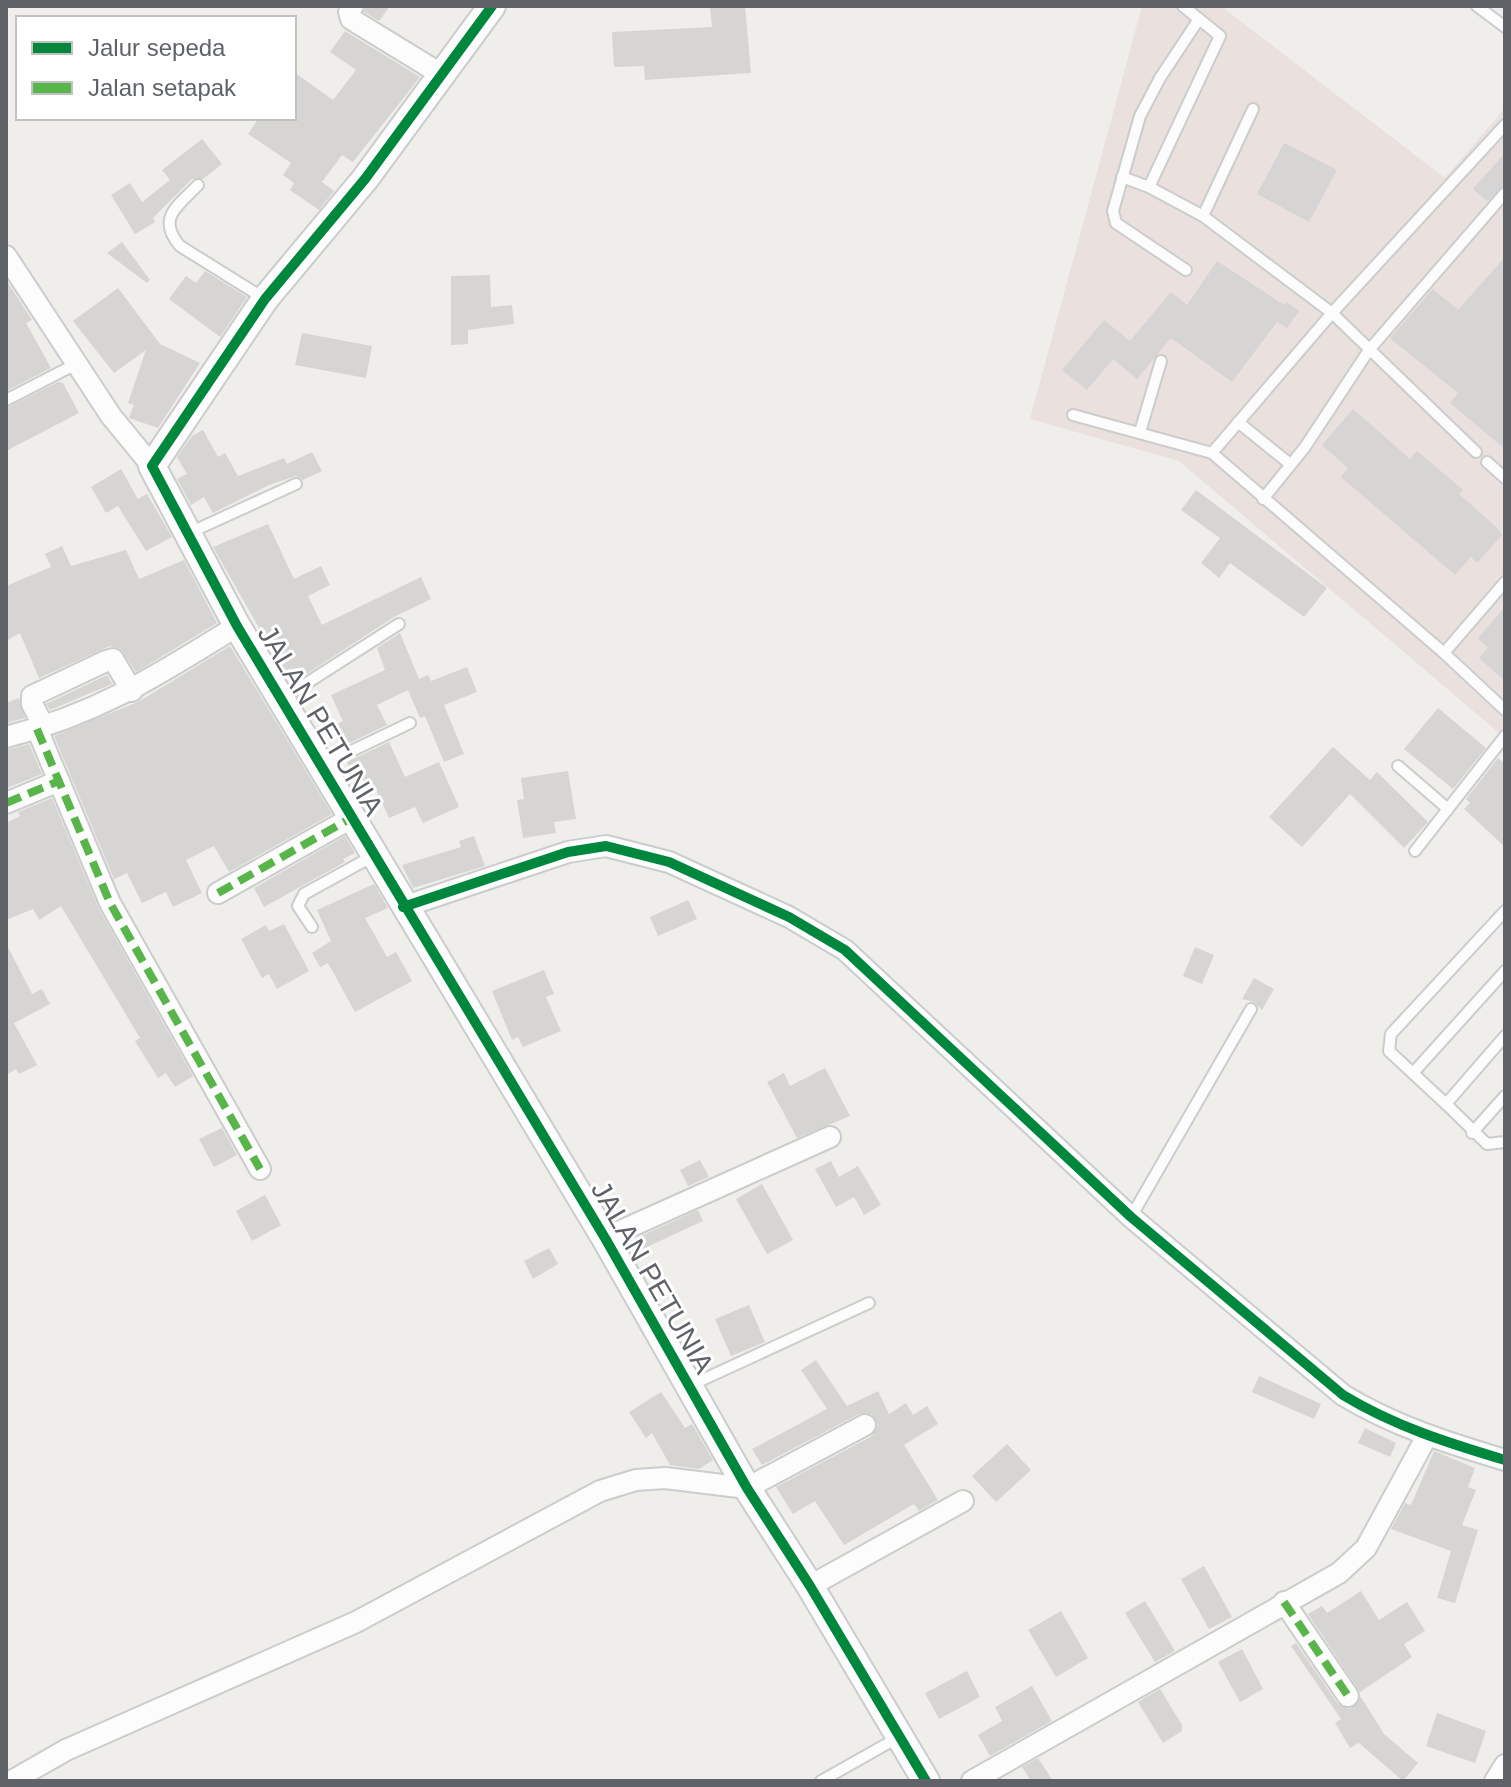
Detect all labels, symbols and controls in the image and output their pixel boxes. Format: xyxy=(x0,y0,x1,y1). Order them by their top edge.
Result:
legend xyxy=(16,16,296,120)
text: Jalur sepeda xyxy=(88,34,226,61)
text: Jalan setapak xyxy=(88,74,237,101)
street label: JALAN PETUNIA xyxy=(252,620,390,821)
street label: JALAN PETUNIA xyxy=(585,1176,720,1379)

